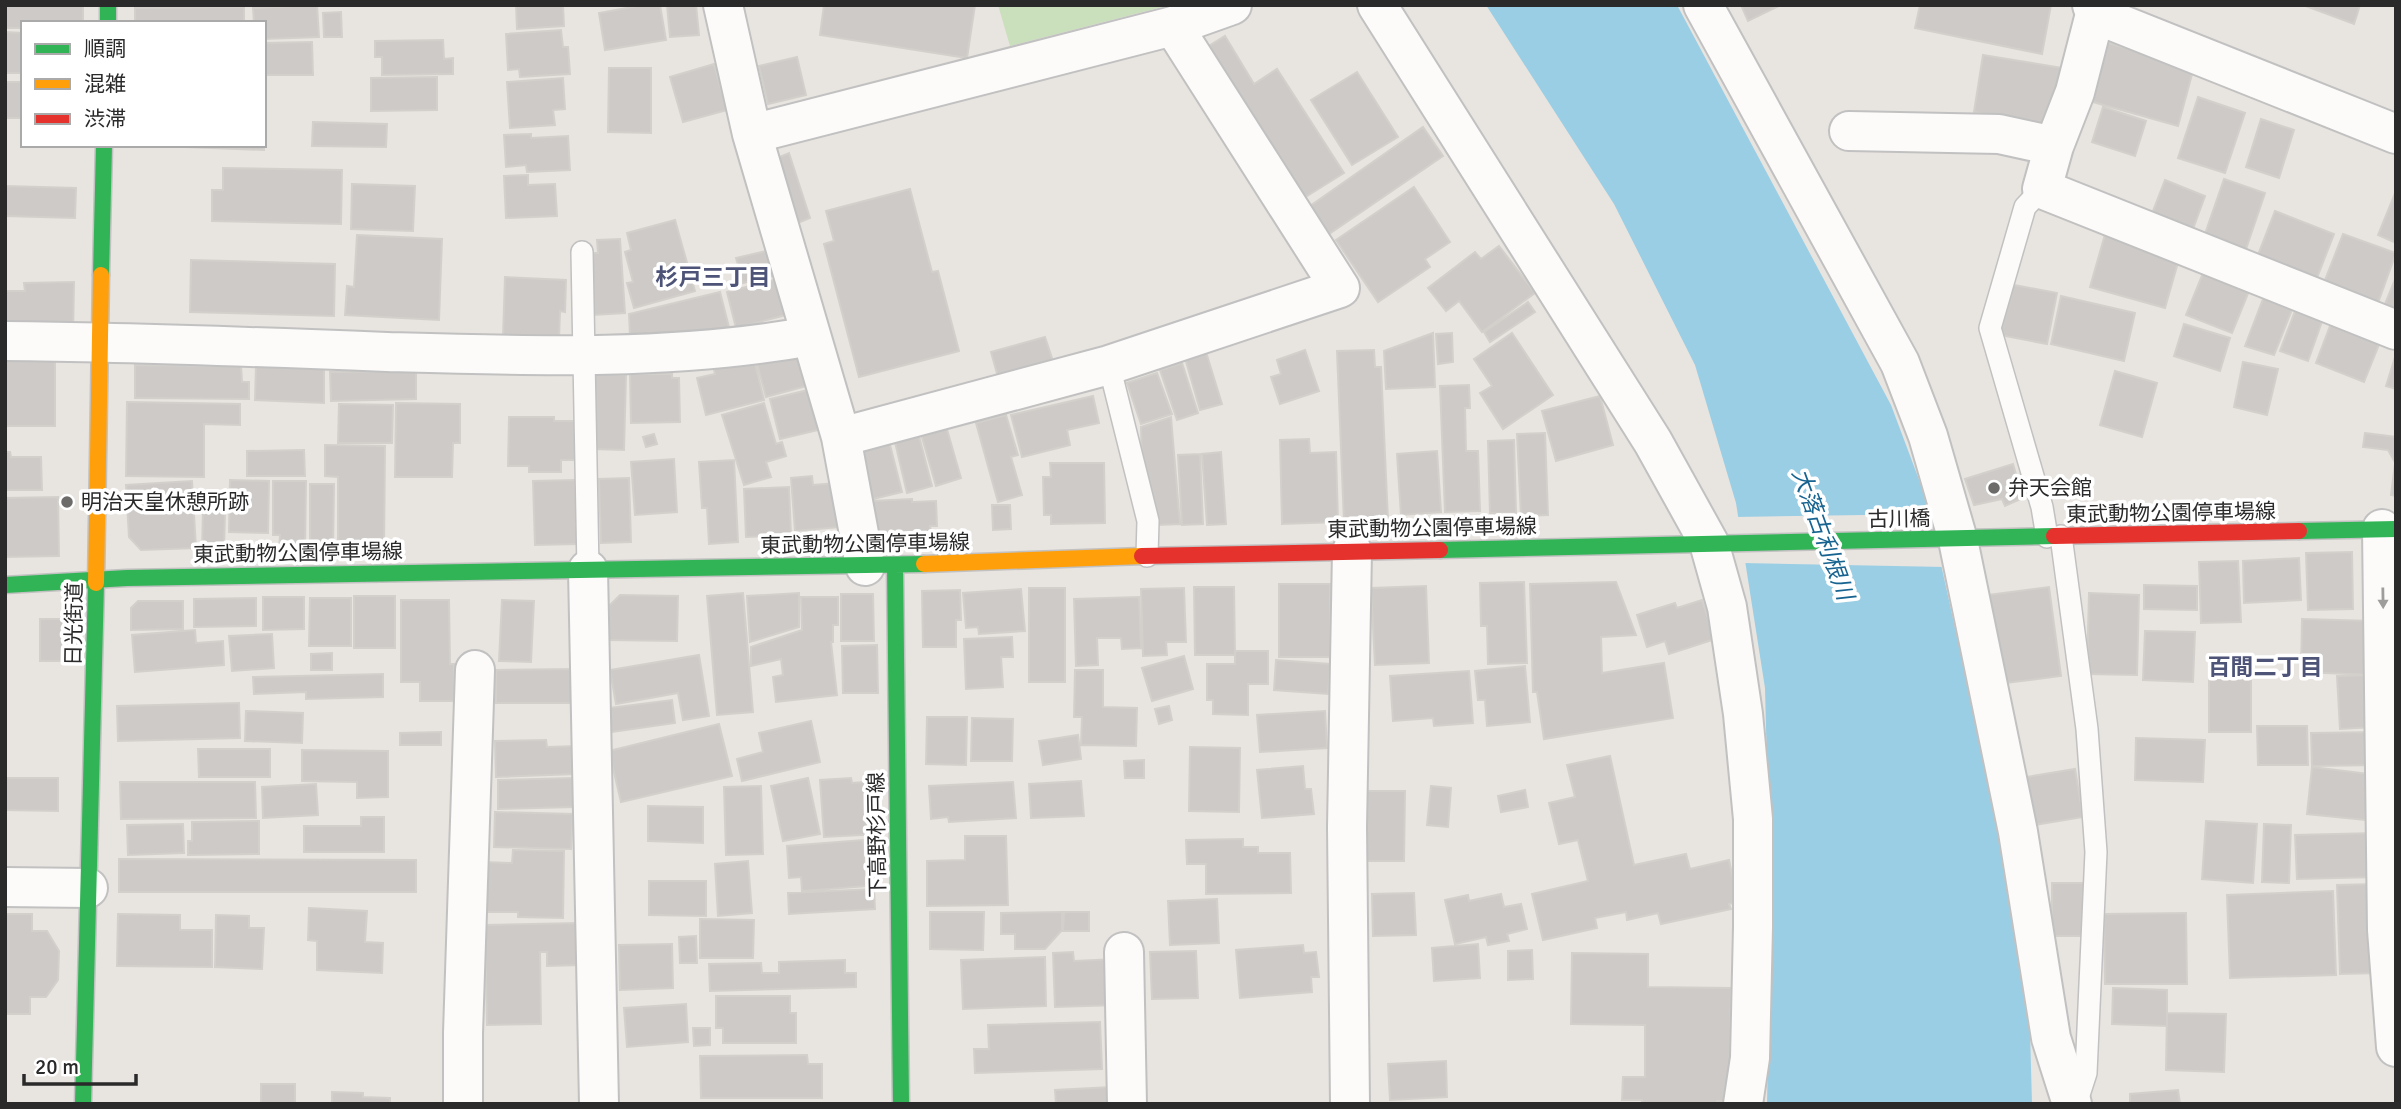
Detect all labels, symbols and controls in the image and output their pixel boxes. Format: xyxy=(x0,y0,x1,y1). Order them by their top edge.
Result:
legend xyxy=(21,21,266,147)
text: 順調 xyxy=(84,36,126,62)
text: 混雑 xyxy=(84,71,126,97)
text: 渋滞 xyxy=(84,106,126,132)
district label: 杉戸三丁目 xyxy=(656,263,771,292)
water label: 大落古利根川 xyxy=(1785,464,1861,607)
place label: 弁天会館 xyxy=(2008,475,2092,501)
marker: 弁天会館 xyxy=(1986,480,2002,496)
place label: 明治天皇休憩所跡 xyxy=(81,489,249,515)
marker: 明治天皇休憩所跡 xyxy=(59,494,75,510)
street label: 東武動物公園停車場線 xyxy=(2066,498,2276,528)
street label: 古川橋 xyxy=(1867,505,1931,533)
street label: 東武動物公園停車場線 xyxy=(1327,513,1537,543)
street label: 東武動物公園停車場線 xyxy=(760,529,970,559)
street label: 東武動物公園停車場線 xyxy=(193,538,403,568)
street label: 日光街道 xyxy=(60,582,88,666)
one-way arrow xyxy=(2377,587,2389,609)
district label: 百間二丁目 xyxy=(2208,653,2323,682)
street label: 下高野杉戸線 xyxy=(863,772,891,898)
scale bar xyxy=(24,1042,136,1086)
text: 20 m xyxy=(35,1054,79,1080)

